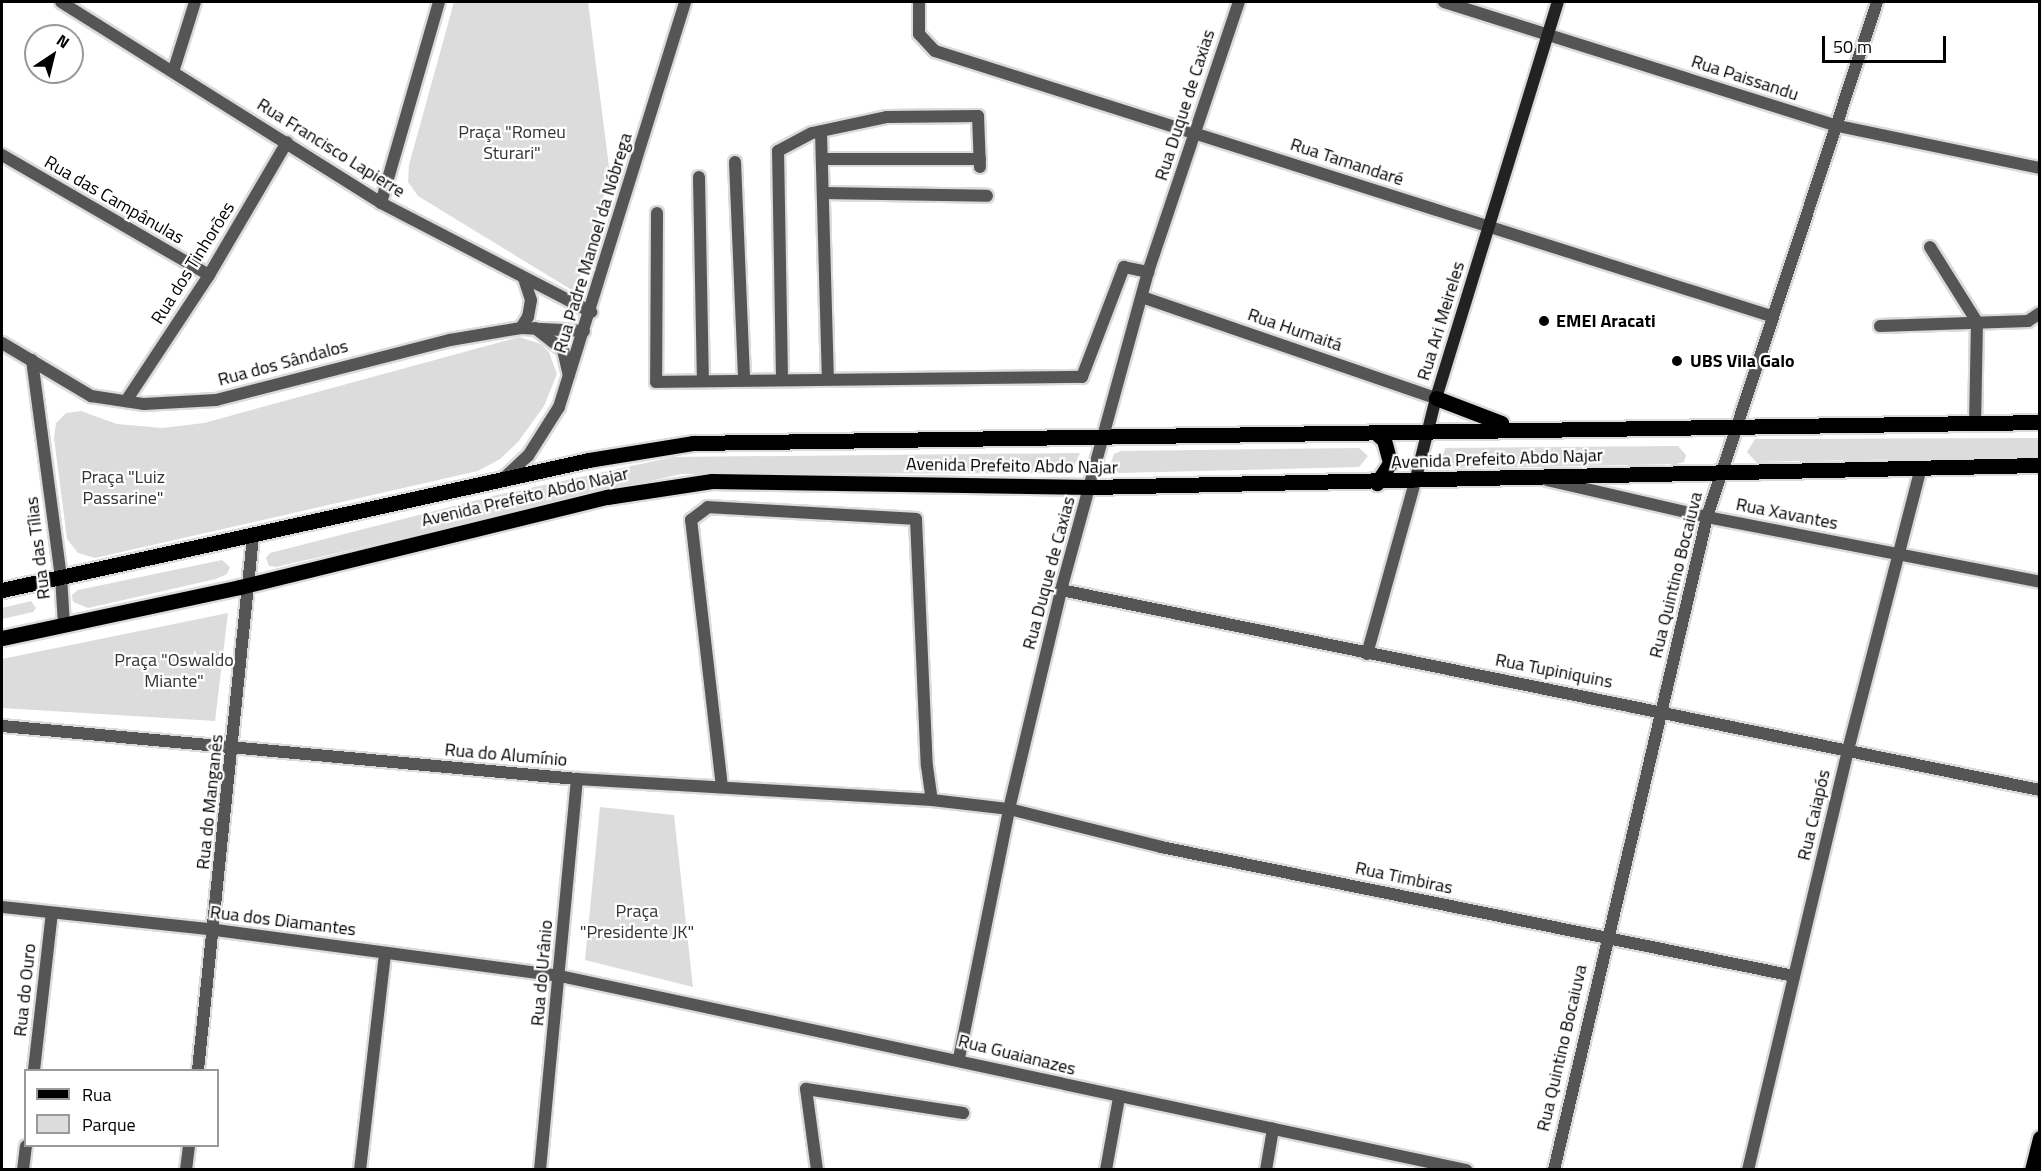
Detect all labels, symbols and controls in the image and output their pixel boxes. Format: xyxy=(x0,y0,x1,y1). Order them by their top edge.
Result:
north arrow xyxy=(24,24,84,84)
scale bar xyxy=(1825,24,1950,62)
street label: Rua Duque de Caxias xyxy=(1150,27,1220,183)
text: N xyxy=(52,28,75,54)
text: 50 m xyxy=(1833,33,1872,60)
street label: Rua Paissandu xyxy=(1689,50,1801,106)
street label: Rua Francisco Lapierre xyxy=(253,94,409,202)
park label: Praça "Romeu Sturari" xyxy=(458,122,566,164)
street label: Rua Padre Manoel da Nóbrega xyxy=(549,130,637,356)
street label: Rua Tamandaré xyxy=(1288,134,1406,190)
street label: Rua das Campânulas xyxy=(40,151,188,249)
street label: Rua dos Tinhorões xyxy=(147,198,239,328)
street label: Rua Ari Meireles xyxy=(1413,259,1469,383)
street label: Rua Humaitá xyxy=(1245,304,1345,356)
place label: EMEI Aracati xyxy=(1556,310,1656,332)
marker: EMEI Aracati xyxy=(1537,314,1551,328)
street label: Rua dos Sândalos xyxy=(216,335,350,391)
place label: UBS Vila Galo xyxy=(1690,350,1795,372)
marker: UBS Vila Galo xyxy=(1668,352,1686,370)
street label: Avenida Prefeito Abdo Najar xyxy=(1391,445,1603,473)
street label: Avenida Prefeito Abdo Najar xyxy=(906,453,1118,479)
street label: Avenida Prefeito Abdo Najar xyxy=(419,463,631,531)
park label: Praça "Luiz Passarine" xyxy=(81,467,165,510)
street label: Rua Quintino Bocaiuva xyxy=(1645,490,1707,660)
street label: Rua Duque de Caxias xyxy=(1018,494,1080,652)
street label: Rua Xavantes xyxy=(1734,494,1840,534)
street label: Rua das Tílias xyxy=(21,495,55,601)
street label: Rua Tupiniquins xyxy=(1493,649,1615,693)
park label: Praça "Oswaldo Miante" xyxy=(114,650,234,692)
street label: Rua do Manganês xyxy=(192,733,228,871)
street label: Rua do Alumínio xyxy=(444,739,568,771)
street label: Rua Caiapós xyxy=(1793,767,1835,863)
street label: Rua Timbiras xyxy=(1353,857,1455,899)
street label: Rua dos Diamantes xyxy=(209,901,357,941)
park label: Praça "Presidente JK" xyxy=(580,901,694,944)
street label: Rua do Urânio xyxy=(527,919,557,1027)
street label: Rua do Ouro xyxy=(9,942,41,1038)
street label: Rua Quintino Bocaiuva xyxy=(1532,963,1592,1133)
street label: Rua Guaianazes xyxy=(956,1030,1078,1080)
legend xyxy=(24,1069,219,1147)
text: Rua xyxy=(82,1081,112,1108)
text: Parque xyxy=(82,1111,136,1138)

